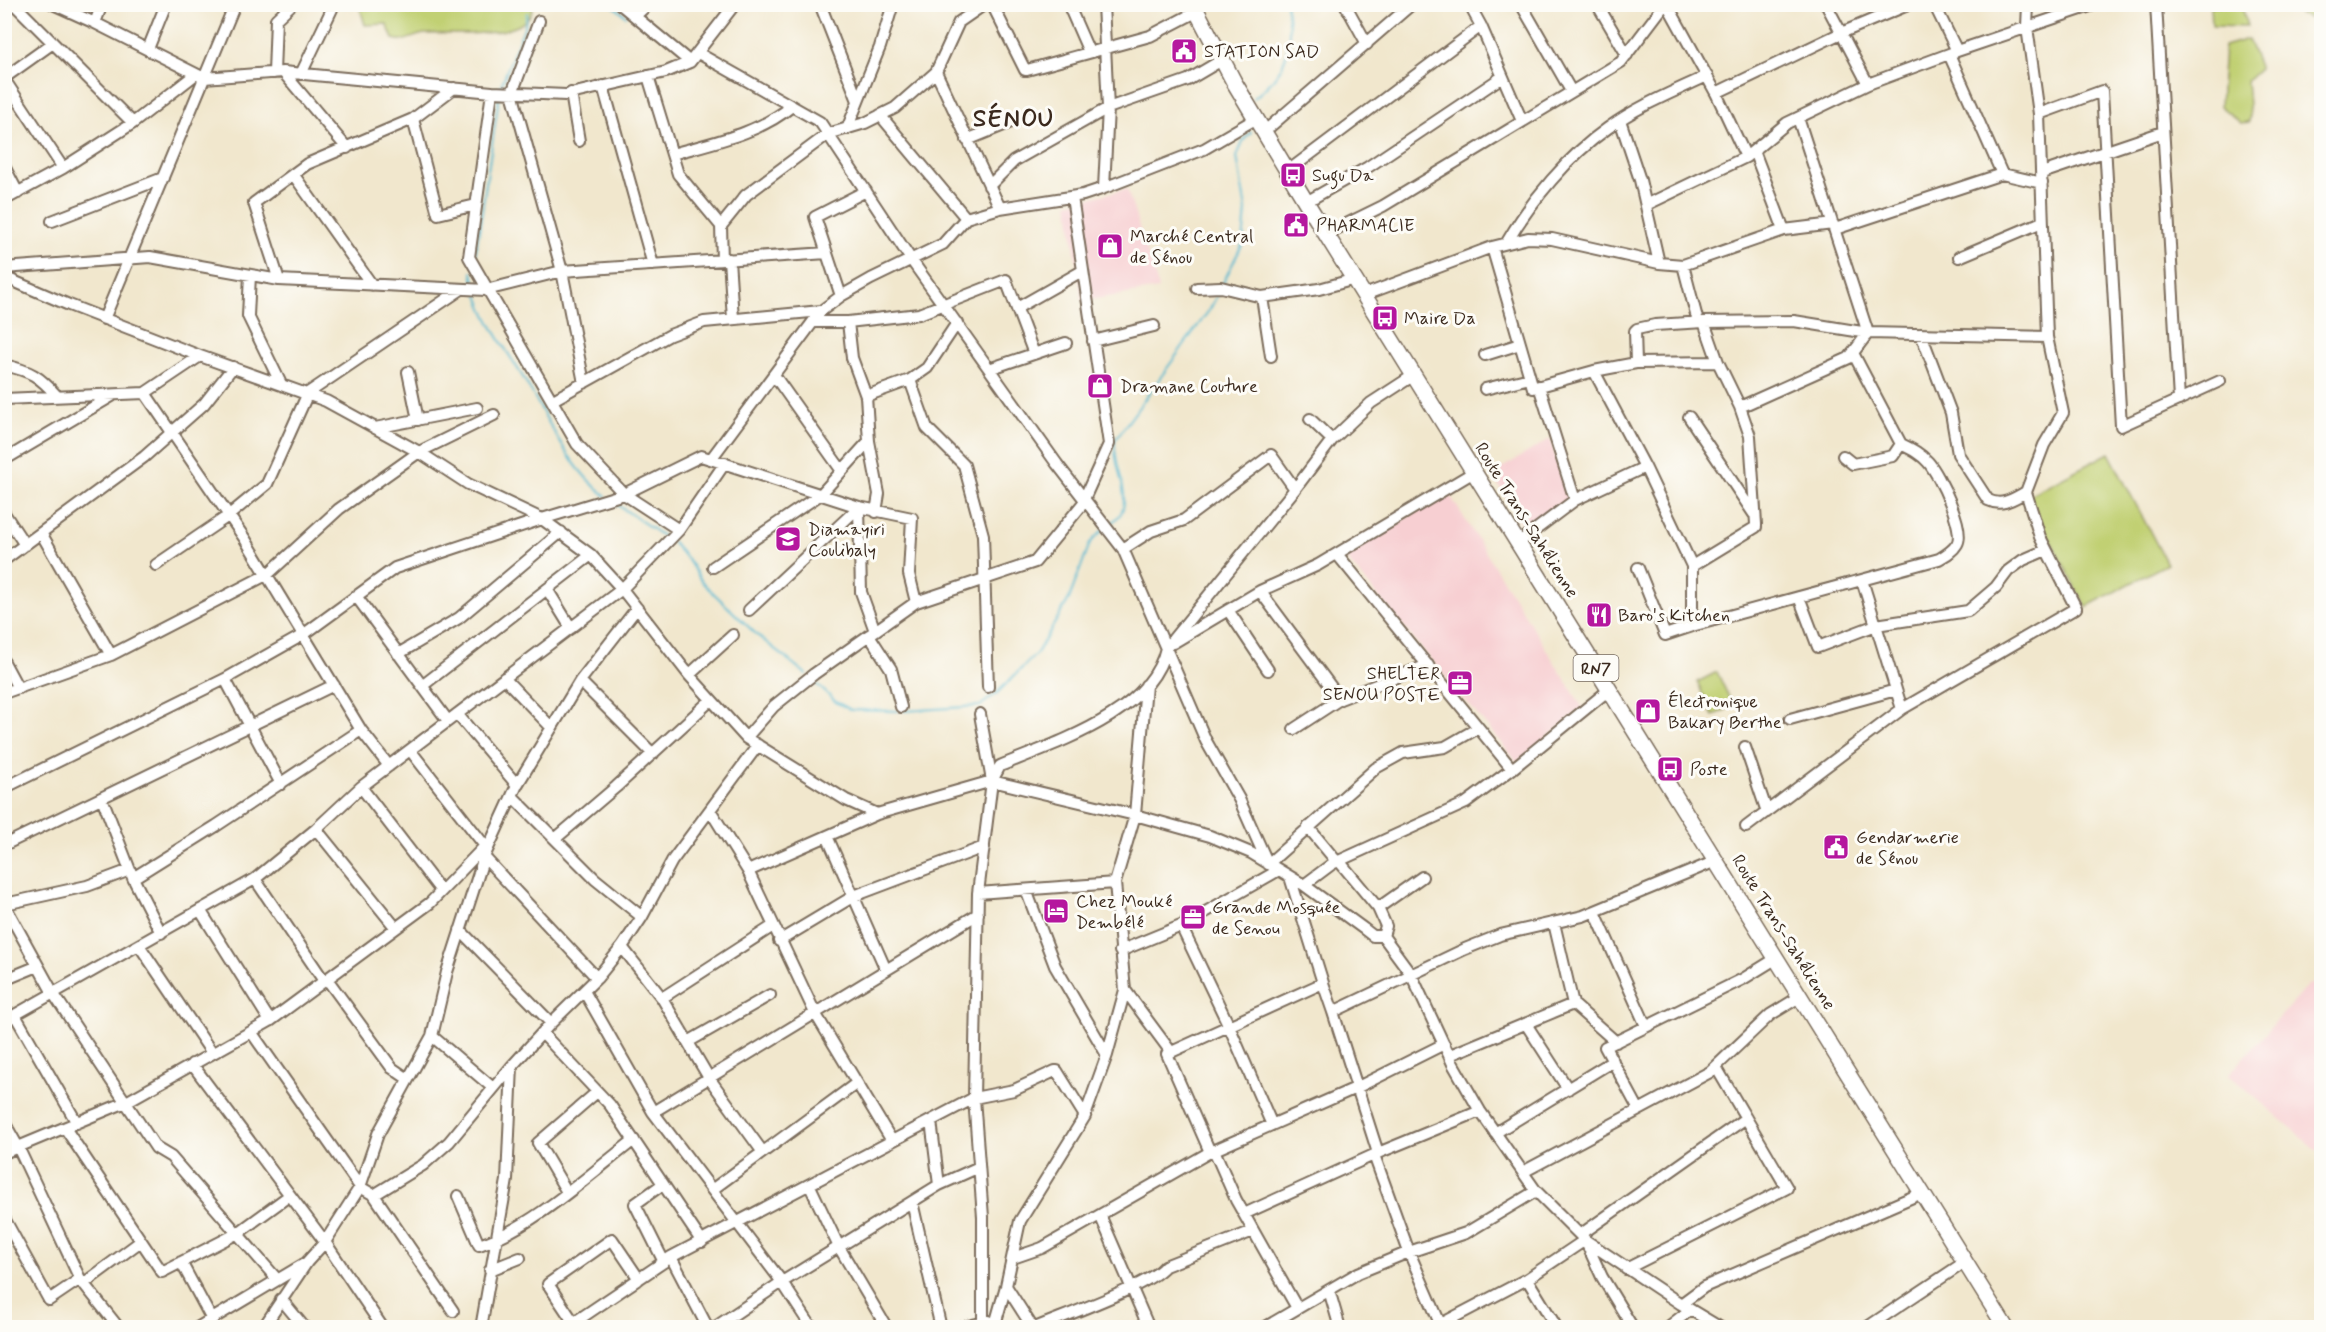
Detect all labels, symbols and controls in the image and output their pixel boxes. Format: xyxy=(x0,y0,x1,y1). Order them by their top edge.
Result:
public building icon: STATION SAD xyxy=(1169,36,1199,66)
place label: STATION SAD xyxy=(1204,40,1319,64)
district label: SÉNOU xyxy=(973,102,1055,135)
bus stop icon: Sugu Da xyxy=(1278,160,1308,190)
place label: Sugu Da xyxy=(1312,164,1374,190)
public building icon: PHARMACIE xyxy=(1281,210,1311,240)
place label: PHARMACIE xyxy=(1316,214,1414,238)
place label: Marché Central de Sénou xyxy=(1130,225,1253,270)
shop icon: Marché Central de Sénou xyxy=(1095,231,1125,261)
bus stop icon: Maire Da xyxy=(1370,303,1400,333)
place label: Maire Da xyxy=(1404,307,1476,331)
shop icon: Dramane Couture xyxy=(1085,371,1115,401)
place label: Dramane Couture xyxy=(1120,375,1258,399)
street label: Route Trans-Sahélienne xyxy=(1469,438,1584,603)
place label: Diamayiri Coulibaly xyxy=(808,518,885,563)
school or university icon: Diamayiri Coulibaly xyxy=(773,524,803,554)
restaurant icon: Baro's Kitchen xyxy=(1584,600,1614,630)
place label: Baro's Kitchen xyxy=(1618,604,1730,628)
road number: RN7 xyxy=(1574,655,1618,681)
place label: SHELTER SENOU POSTE xyxy=(1323,662,1440,707)
office icon: SHELTER SENOU POSTE xyxy=(1445,668,1475,698)
place label: Électronique Bakary Berthe xyxy=(1668,690,1782,735)
shop icon: Électronique Bakary Berthe xyxy=(1633,696,1663,726)
bus stop icon: Poste xyxy=(1655,754,1685,784)
place label: Poste xyxy=(1690,758,1728,782)
place label: Gendarmerie de Sénou xyxy=(1856,826,1959,871)
public building icon: Gendarmerie de Sénou xyxy=(1821,832,1851,862)
street label: Route Trans-Sahélienne xyxy=(1726,850,1841,1015)
place label: Chez Mouké Dembélé xyxy=(1076,890,1172,935)
hotel icon: Chez Mouké Dembélé xyxy=(1041,896,1071,926)
place label: Grande Mosquée de Senou xyxy=(1212,896,1341,941)
office icon: Grande Mosquée de Senou xyxy=(1178,902,1208,932)

